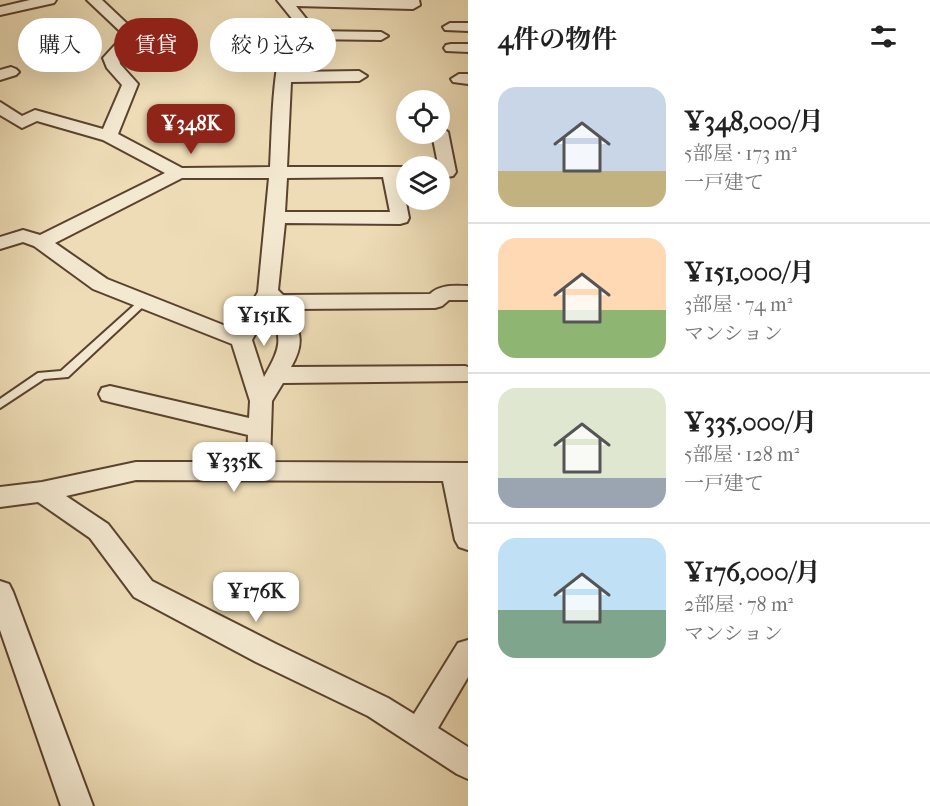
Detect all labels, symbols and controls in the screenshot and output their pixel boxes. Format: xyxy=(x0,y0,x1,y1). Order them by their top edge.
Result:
chip: 購入 xyxy=(18,18,102,72)
chip: 賃貸 xyxy=(114,18,198,72)
chip: 絞り込み xyxy=(210,18,336,72)
icon: filters xyxy=(867,20,900,53)
text: 4件の物件 xyxy=(498,24,617,55)
map controls xyxy=(396,90,450,210)
button: locate xyxy=(396,90,450,144)
pin: ¥348K xyxy=(149,104,233,155)
text: ¥348,000/月 xyxy=(684,106,824,137)
icon: home xyxy=(546,111,618,183)
text: ¥348K xyxy=(161,112,221,135)
text: 5部屋 · 173 m² xyxy=(684,142,797,165)
button: layers xyxy=(396,156,450,210)
text: 一戸建て xyxy=(684,171,764,194)
text: ¥151,000/月 xyxy=(684,257,815,288)
icon: home xyxy=(546,262,618,334)
text: 3部屋 · 74 m² xyxy=(684,293,792,316)
pin: ¥151K xyxy=(222,296,306,347)
text: ¥151K xyxy=(238,304,290,327)
text: マンション xyxy=(684,322,783,345)
text: ¥335,000/月 xyxy=(684,407,818,438)
icon: home xyxy=(546,412,618,484)
pin: ¥335K xyxy=(192,442,276,493)
text: 5部屋 · 128 m² xyxy=(684,443,799,466)
text: ¥335K xyxy=(206,450,262,473)
text: 一戸建て xyxy=(684,472,764,495)
text: ¥176,000/月 xyxy=(684,557,821,588)
icon: home xyxy=(546,562,618,634)
pin: ¥176K xyxy=(214,572,298,623)
text: ¥176K xyxy=(227,580,285,603)
text: 2部屋 · 78 m² xyxy=(684,593,793,616)
text: マンション xyxy=(684,622,783,645)

